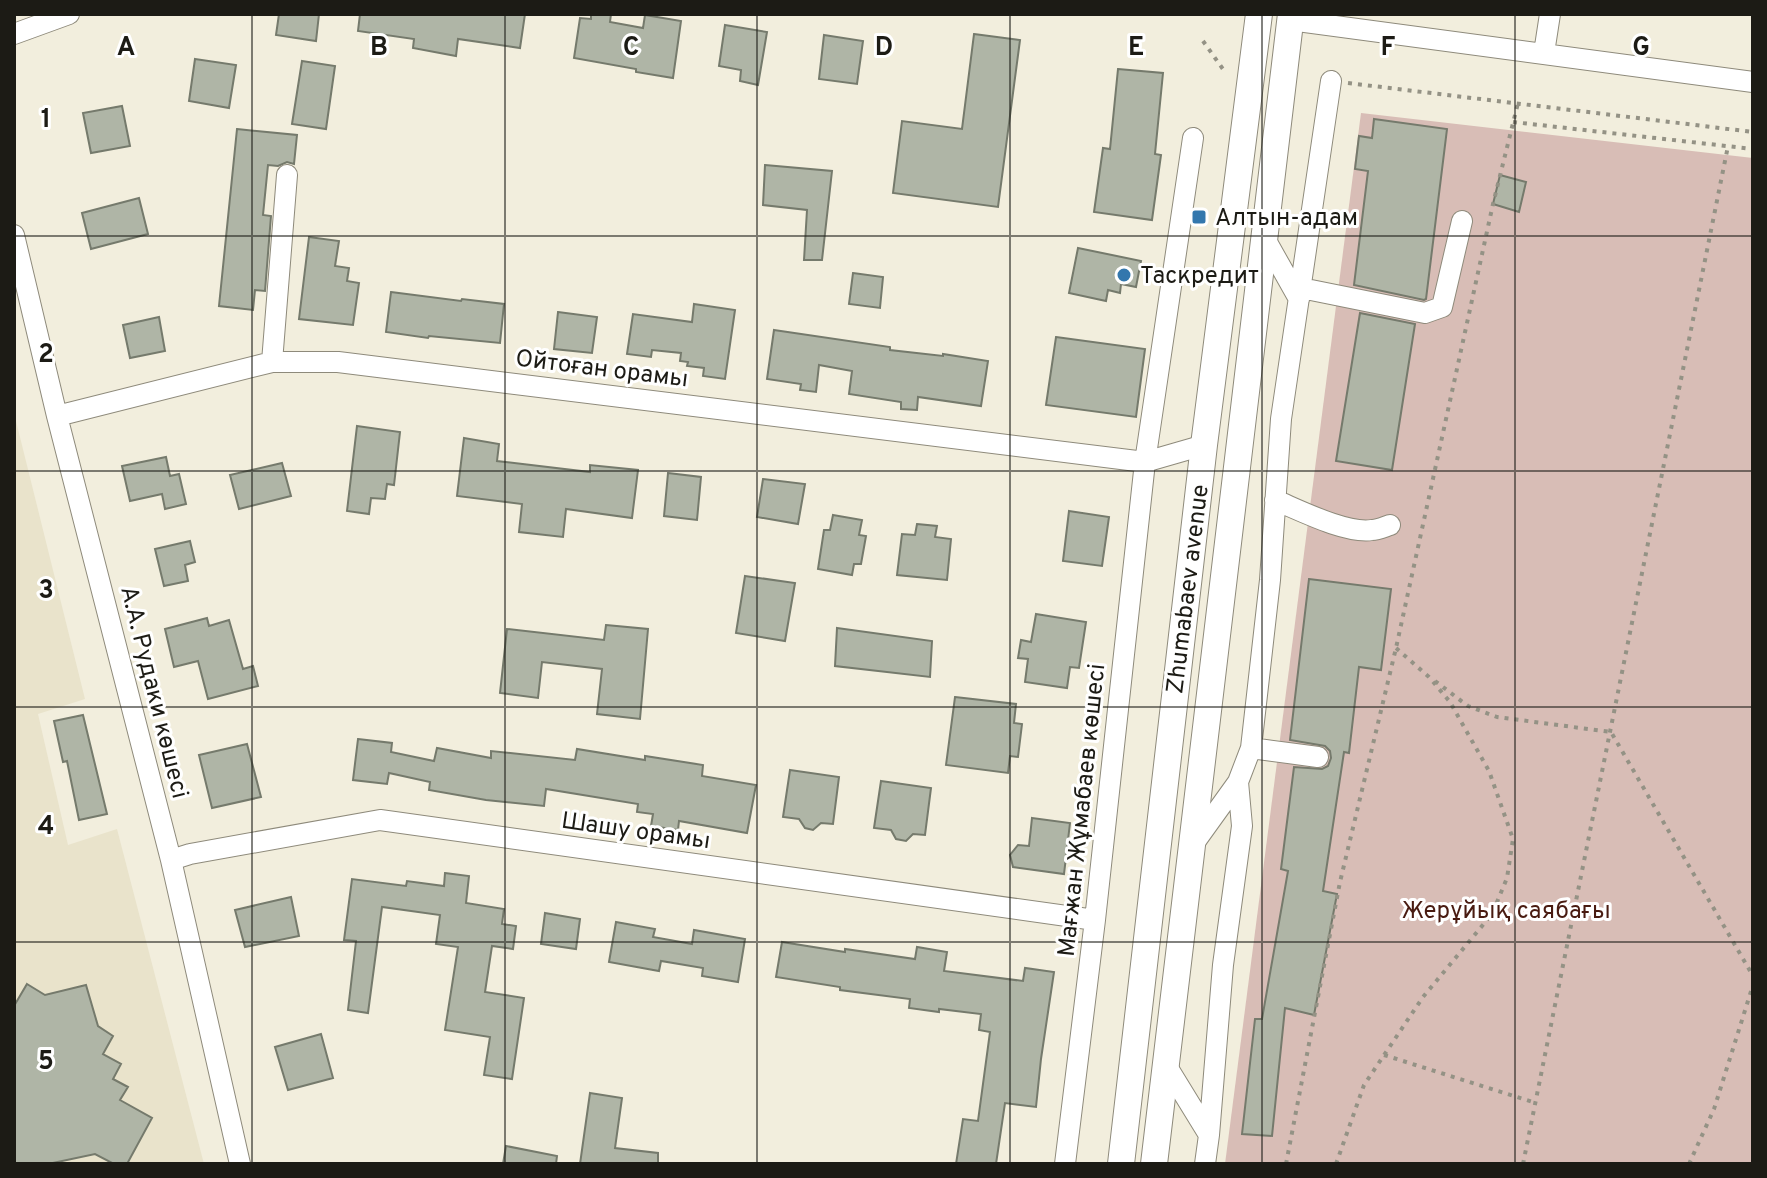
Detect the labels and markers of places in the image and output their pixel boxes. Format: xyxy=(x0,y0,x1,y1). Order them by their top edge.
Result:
place label: Алтын-адам xyxy=(1215,204,1358,234)
marker: Алтын-адам xyxy=(1190,208,1208,226)
place label: Таскредит xyxy=(1140,262,1259,292)
marker: Таскредит xyxy=(1115,266,1133,284)

